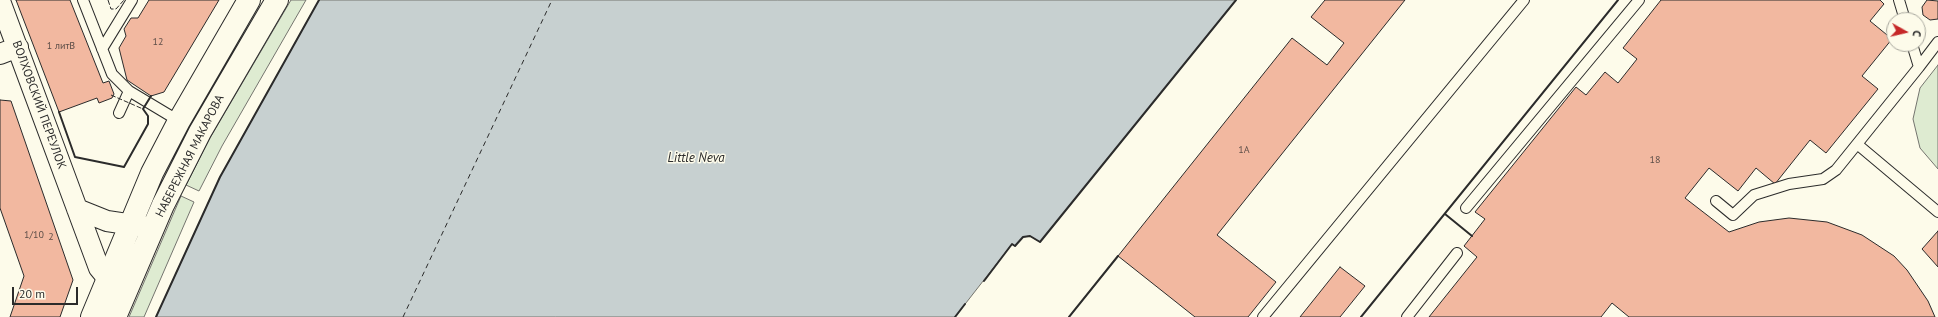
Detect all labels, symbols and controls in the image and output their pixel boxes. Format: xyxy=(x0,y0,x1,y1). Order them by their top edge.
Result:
north arrow xyxy=(1886,12,1926,52)
text: С xyxy=(1910,30,1924,38)
house number: 12 xyxy=(153,36,163,48)
street label: ВОЛХОВСКИЙ ПЕРЕУЛОК xyxy=(9,39,69,171)
house number: 1 литВ xyxy=(47,40,75,52)
street label: НАБЕРЕЖНАЯ МАКАРОВА xyxy=(153,92,227,220)
house number: 1А xyxy=(1238,144,1250,156)
water label: Little Neva xyxy=(667,150,725,166)
house number: 18 xyxy=(1650,154,1660,166)
house number: 1/10 xyxy=(24,229,44,241)
house number: 2 xyxy=(48,231,54,243)
scale bar xyxy=(14,279,80,305)
text: 20 m xyxy=(19,286,45,301)

